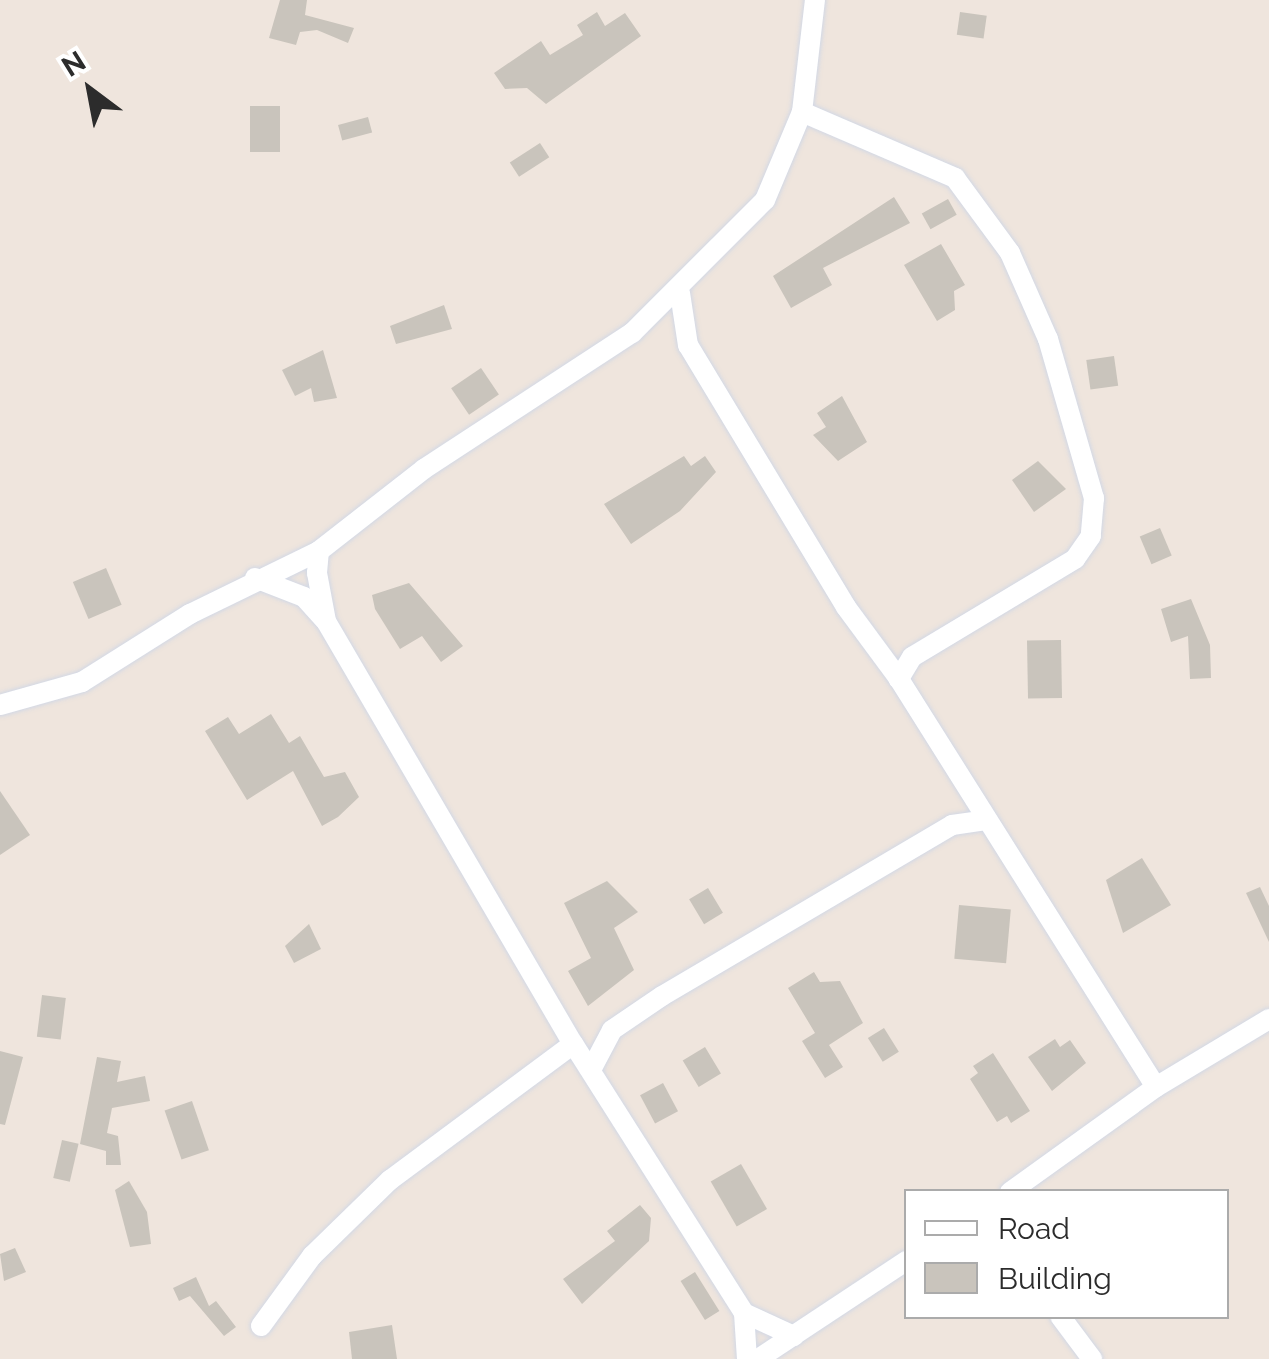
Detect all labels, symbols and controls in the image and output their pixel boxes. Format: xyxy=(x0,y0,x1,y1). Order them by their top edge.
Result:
north arrow xyxy=(40,40,140,140)
text: N xyxy=(56,44,92,84)
legend xyxy=(904,1189,1229,1319)
text: Road xyxy=(998,1211,1070,1246)
text: Building xyxy=(998,1261,1112,1296)

